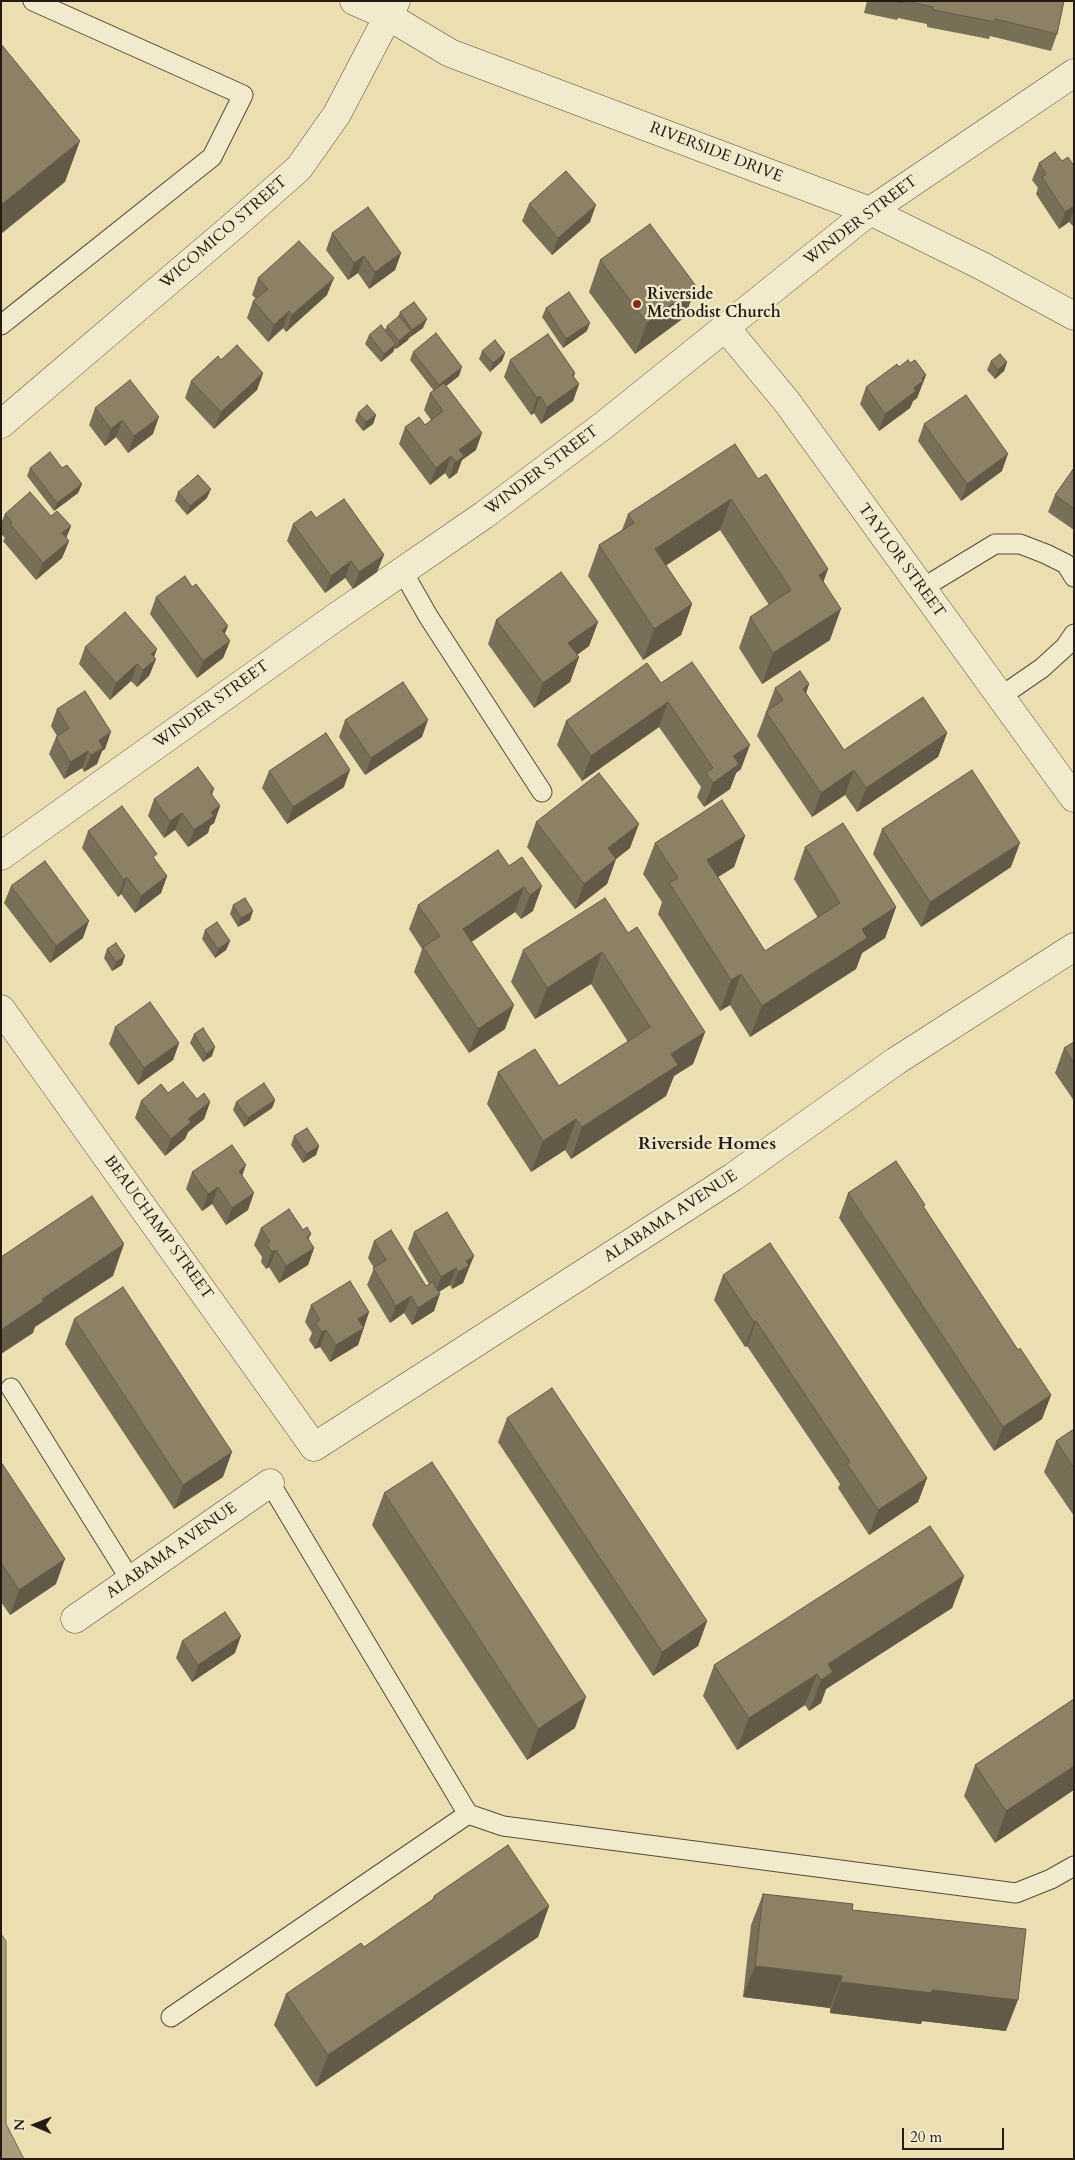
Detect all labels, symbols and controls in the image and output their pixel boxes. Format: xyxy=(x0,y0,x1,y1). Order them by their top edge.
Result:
street label: RIVERSIDE DRIVE xyxy=(647,119,785,187)
street label: WICOMICO STREET xyxy=(156,172,292,294)
street label: WINDER STREET xyxy=(800,172,922,270)
place label: Riverside Methodist Church xyxy=(647,285,781,323)
marker: Riverside Methodist Church xyxy=(631,298,643,310)
street label: WINDER STREET xyxy=(481,422,603,520)
street label: TAYLOR STREET xyxy=(853,500,949,622)
street label: WINDER STREET xyxy=(151,657,273,753)
district label: Riverside Homes xyxy=(638,1134,776,1156)
street label: BEAUCHAMP STREET xyxy=(99,1152,217,1304)
street label: ALABAMA AVENUE xyxy=(601,1167,741,1267)
street label: ALABAMA AVENUE xyxy=(103,1499,241,1603)
north arrow xyxy=(10,2100,60,2150)
text: N xyxy=(10,2118,29,2131)
scale bar xyxy=(905,2118,1008,2150)
text: 20 m xyxy=(910,2127,942,2147)

